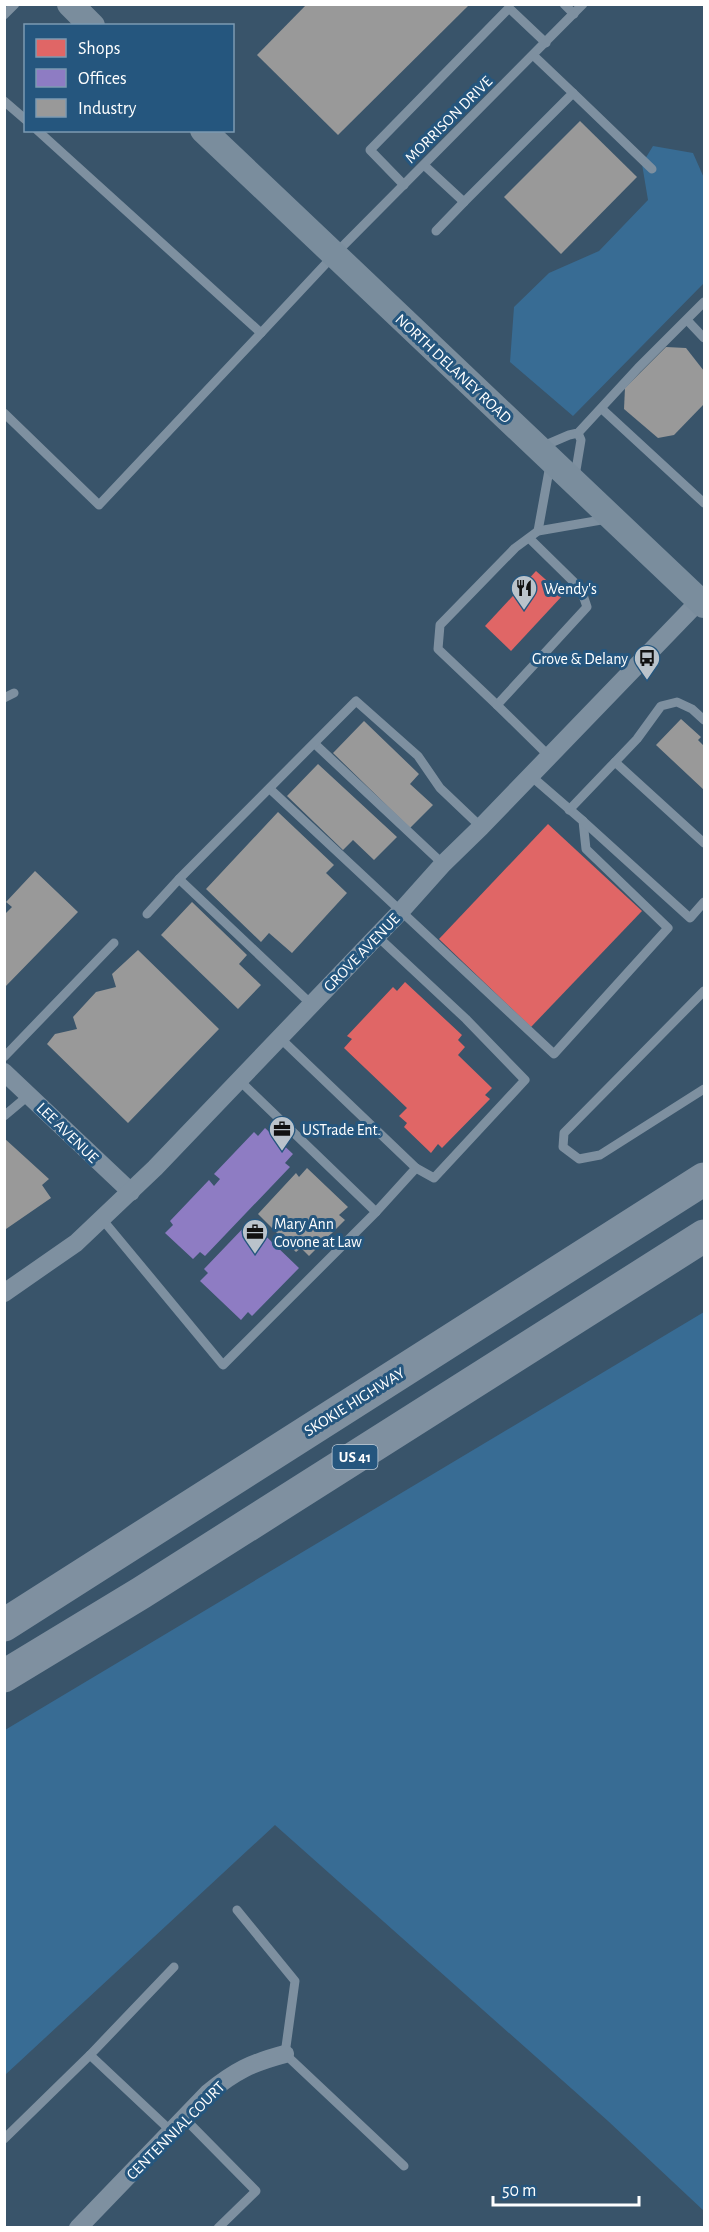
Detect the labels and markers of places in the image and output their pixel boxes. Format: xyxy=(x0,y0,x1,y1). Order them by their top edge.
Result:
restaurant icon: Wendy's xyxy=(509,573,539,611)
place label: Wendy's xyxy=(544,581,597,598)
bus stop icon: Grove & Delany xyxy=(632,643,662,681)
place label: Grove & Delany xyxy=(532,651,628,668)
office icon: USTrade Ent. xyxy=(267,1114,297,1152)
place label: USTrade Ent. xyxy=(302,1122,381,1138)
place label: Mary Ann Covone at Law xyxy=(274,1216,362,1250)
office icon: Mary Ann Covone at Law xyxy=(240,1217,270,1255)

